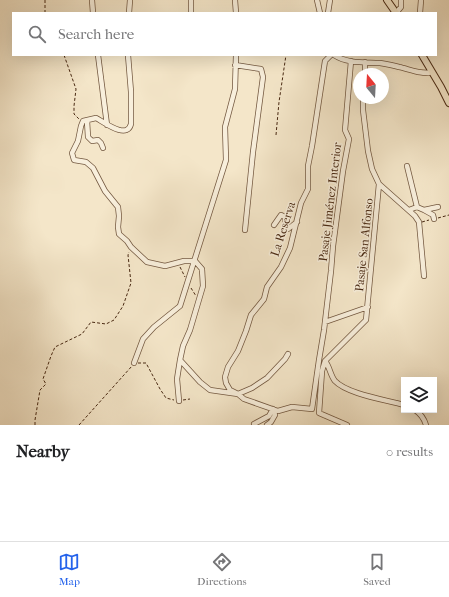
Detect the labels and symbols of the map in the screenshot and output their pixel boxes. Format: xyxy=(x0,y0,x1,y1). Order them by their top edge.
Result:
north arrow xyxy=(353,68,389,104)
street label: Pasaje Jiménez Interior xyxy=(316,141,344,262)
street label: Pasaje San Alfonso xyxy=(352,198,376,292)
street label: La Reserva xyxy=(268,199,299,258)

